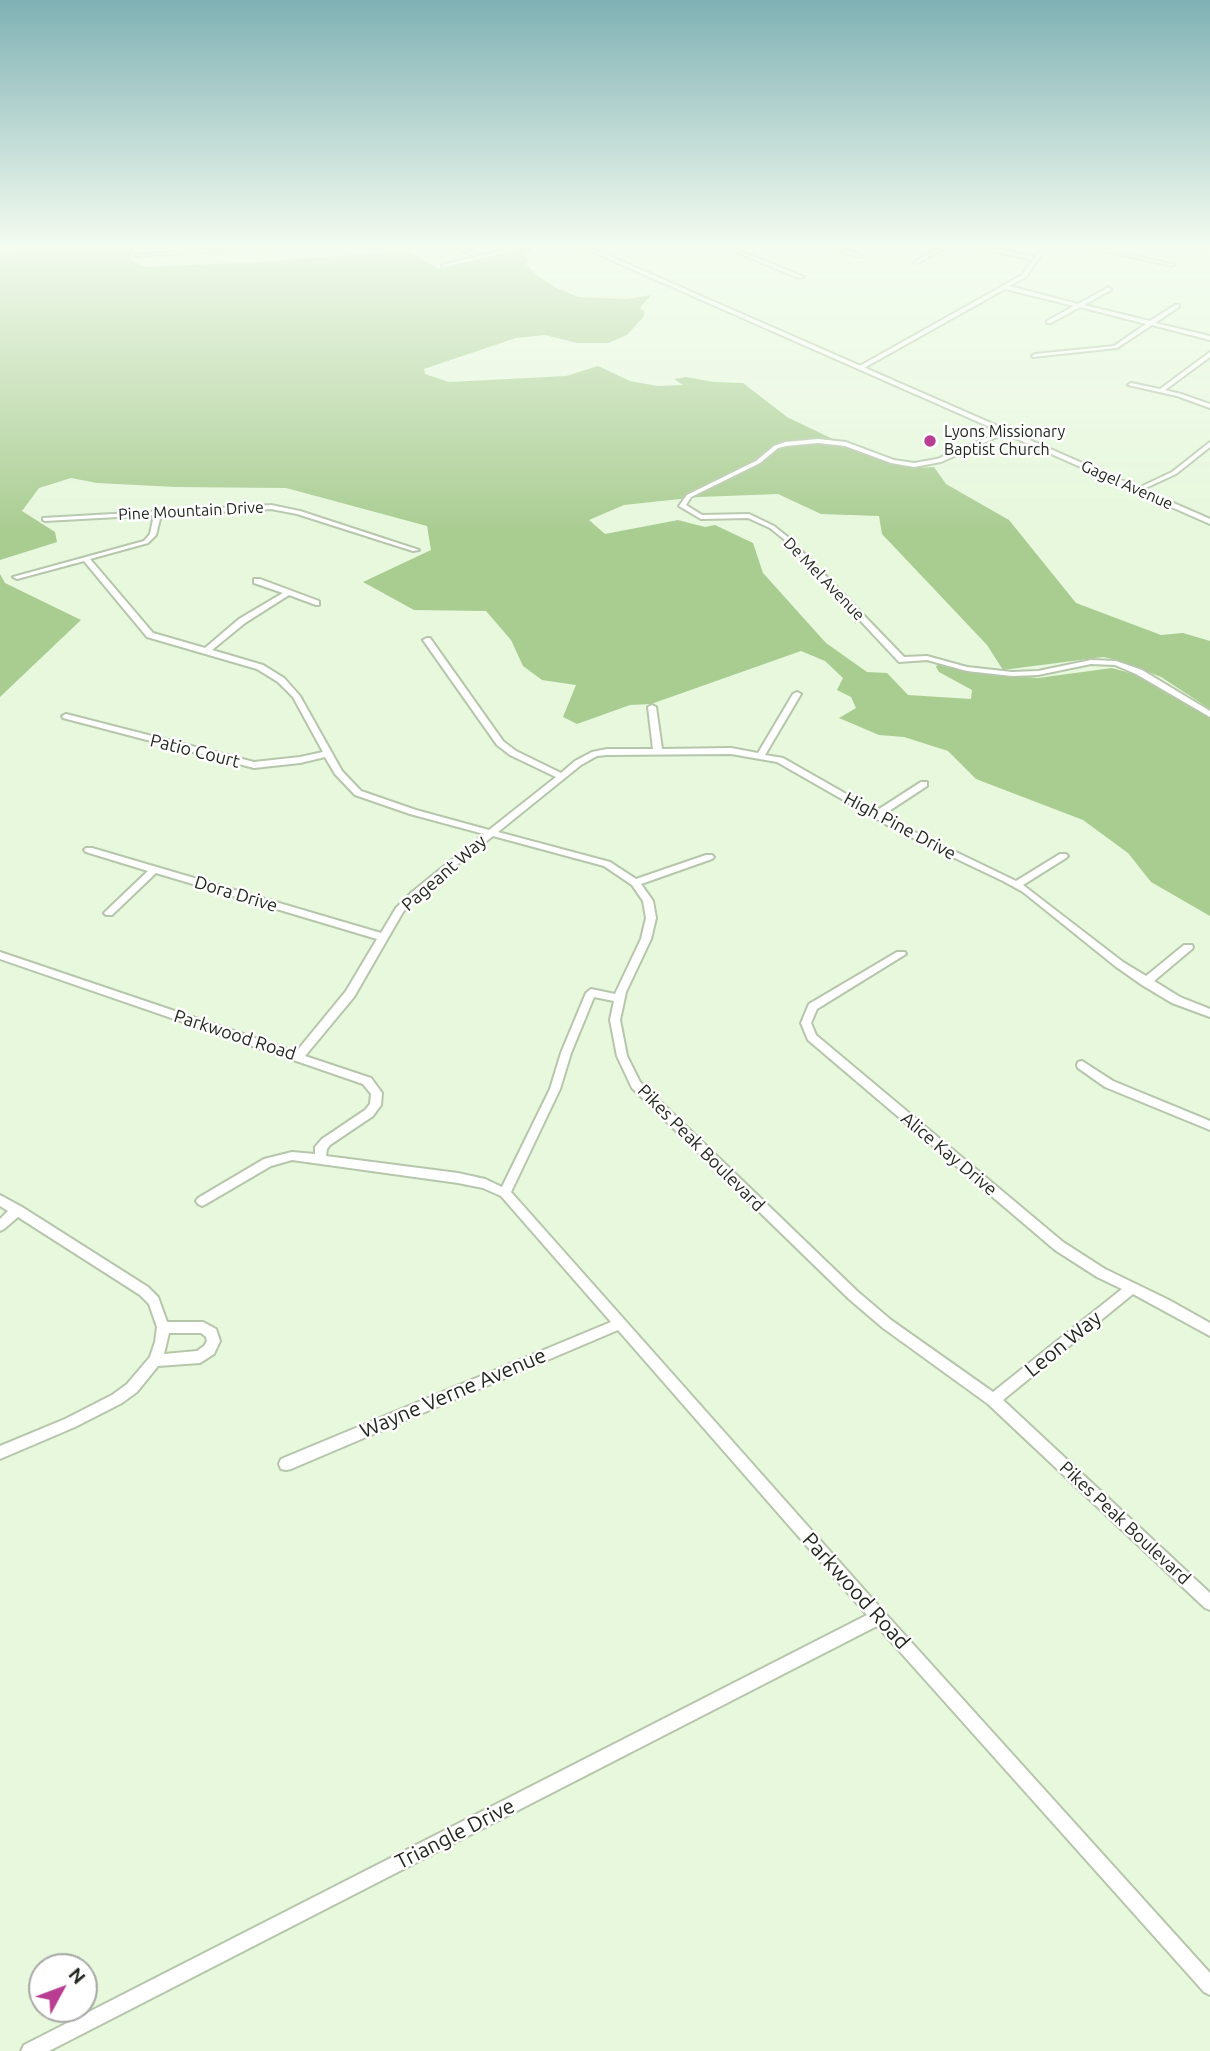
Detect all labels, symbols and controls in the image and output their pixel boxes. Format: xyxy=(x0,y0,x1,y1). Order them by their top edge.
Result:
place label: Lyons Missionary Baptist Church xyxy=(944,422,1065,460)
marker: Lyons Missionary Baptist Church xyxy=(922,433,938,449)
street label: Gagel Avenue xyxy=(1078,456,1176,514)
street label: Pine Mountain Drive xyxy=(118,498,264,524)
street label: De Mel Avenue xyxy=(779,533,869,625)
street label: Patio Court xyxy=(148,729,242,773)
street label: High Pine Drive xyxy=(840,787,960,865)
street label: Pageant Way xyxy=(397,830,491,916)
street label: Dora Drive xyxy=(192,871,280,917)
street label: Parkwood Road xyxy=(171,1005,299,1065)
street label: Pikes Peak Boulevard xyxy=(633,1080,769,1216)
street label: Alice Kay Drive xyxy=(897,1108,1001,1200)
street label: Leon Way xyxy=(1020,1305,1106,1383)
street label: Wayne Verne Avenue xyxy=(356,1342,550,1444)
street label: Pikes Peak Boulevard xyxy=(1055,1457,1195,1589)
street label: Parkwood Road xyxy=(797,1528,915,1654)
street label: Triangle Drive xyxy=(391,1793,519,1875)
north arrow xyxy=(28,1953,98,2023)
text: N xyxy=(64,1963,90,1988)

